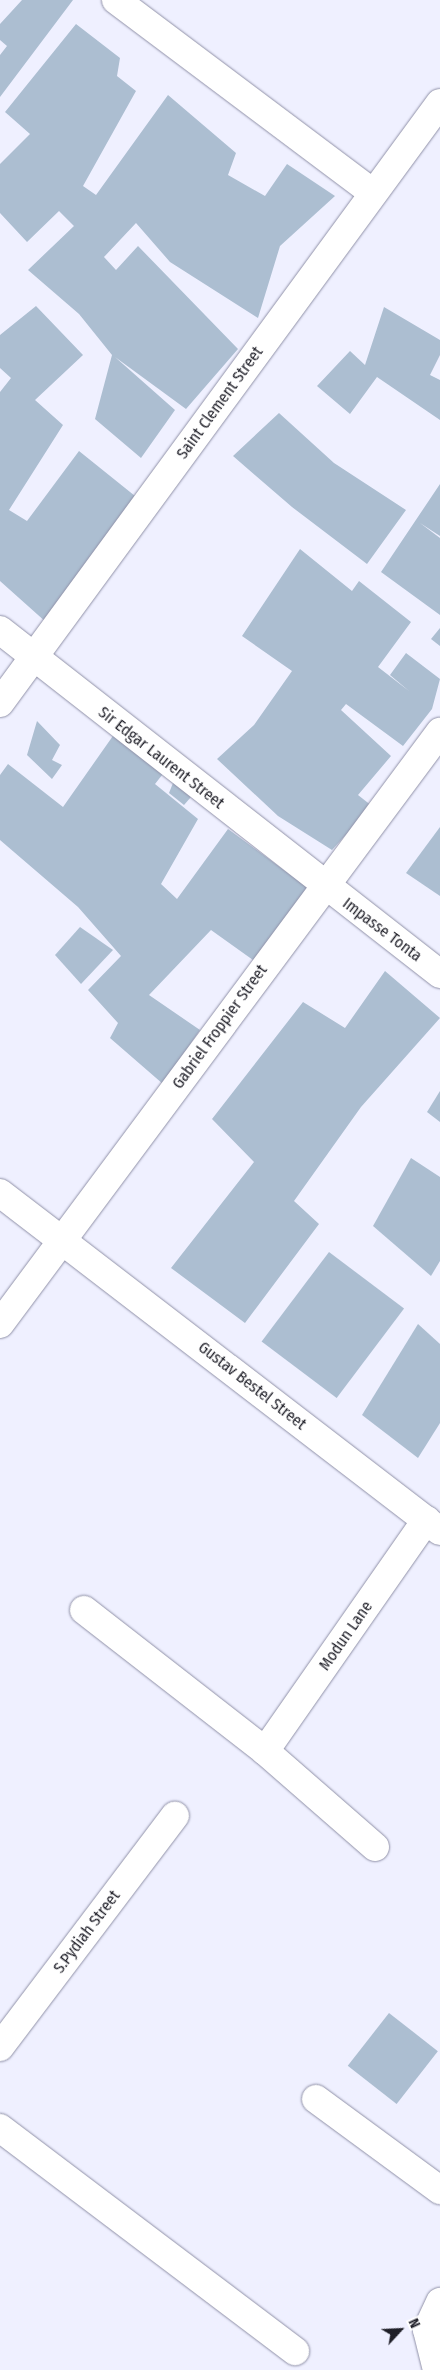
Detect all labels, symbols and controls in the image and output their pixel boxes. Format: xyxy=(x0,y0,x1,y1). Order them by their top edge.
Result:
street label: Saint Clement Street xyxy=(173,343,267,463)
street label: Sir Edgar Laurent Street xyxy=(94,703,228,813)
street label: Impasse Tonta xyxy=(339,894,425,966)
street label: Gabriel Froppier Street xyxy=(169,961,271,1093)
street label: Gustav Bestel Street xyxy=(194,1338,310,1434)
street label: Modun Lane xyxy=(315,1598,377,1674)
street label: S.Pydiah Street xyxy=(50,1887,124,1977)
north arrow xyxy=(375,2305,425,2355)
text: N xyxy=(405,2316,424,2331)

